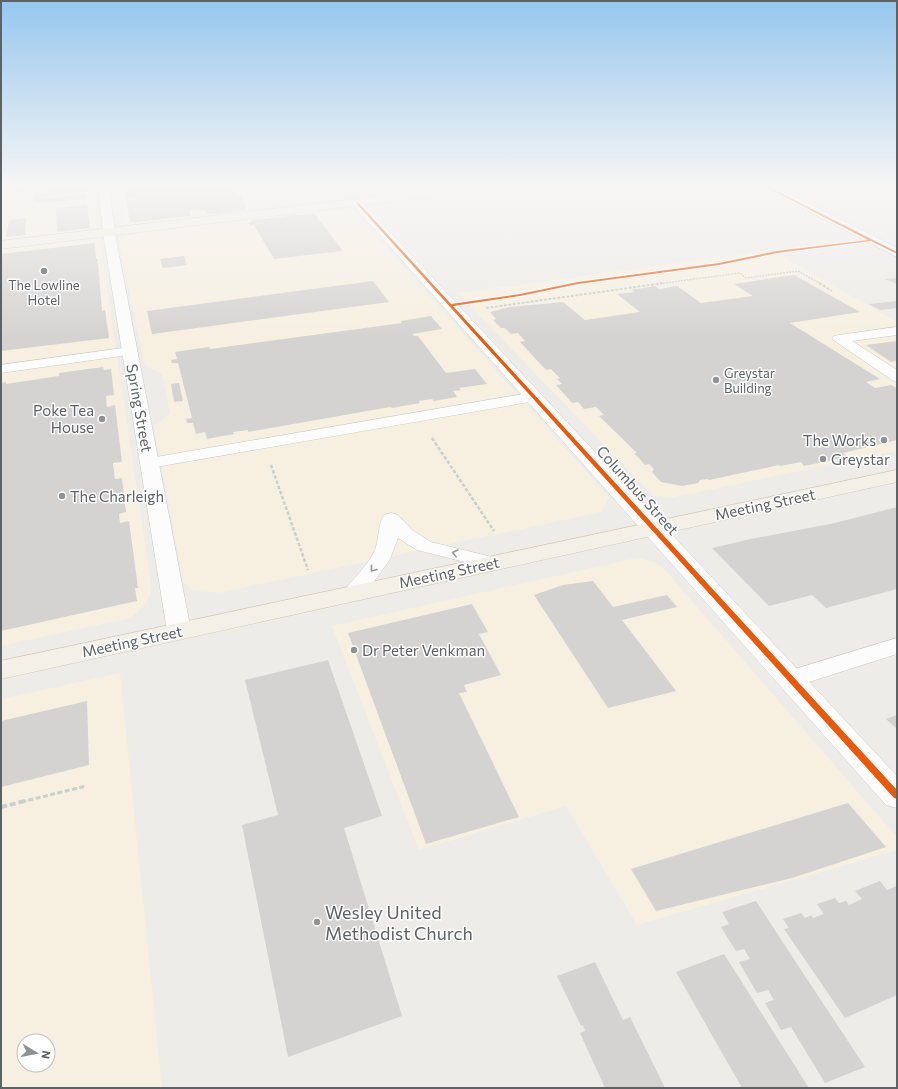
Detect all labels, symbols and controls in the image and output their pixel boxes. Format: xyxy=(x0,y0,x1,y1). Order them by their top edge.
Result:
marker: The Lowline Hotel xyxy=(39,266,49,276)
place label: The Lowline Hotel xyxy=(8,277,80,308)
street label: Spring Street xyxy=(123,362,157,454)
place label: Greystar Building xyxy=(724,365,775,396)
marker: Greystar Building xyxy=(711,375,721,385)
place label: Poke Tea House xyxy=(33,401,94,436)
marker: Poke Tea House xyxy=(97,414,107,424)
place label: The Works xyxy=(803,431,876,449)
marker: The Works xyxy=(879,435,889,445)
street label: Columbus Street xyxy=(593,442,683,538)
place label: Greystar xyxy=(831,450,890,468)
marker: Greystar xyxy=(818,454,828,464)
street label: Meeting Street xyxy=(713,485,817,523)
place label: The Charleigh xyxy=(70,487,164,505)
marker: The Charleigh xyxy=(57,491,67,501)
one-way arrow xyxy=(452,550,458,558)
street label: Meeting Street xyxy=(397,553,501,591)
one-way arrow xyxy=(370,565,377,572)
street label: Meeting Street xyxy=(80,622,184,660)
place label: Dr Peter Venkman xyxy=(362,641,485,659)
marker: Dr Peter Venkman xyxy=(349,645,359,655)
place label: Wesley United Methodist Church xyxy=(325,901,473,944)
marker: Wesley United Methodist Church xyxy=(312,917,322,927)
north arrow xyxy=(16,1033,56,1073)
text: N xyxy=(39,1050,53,1060)

